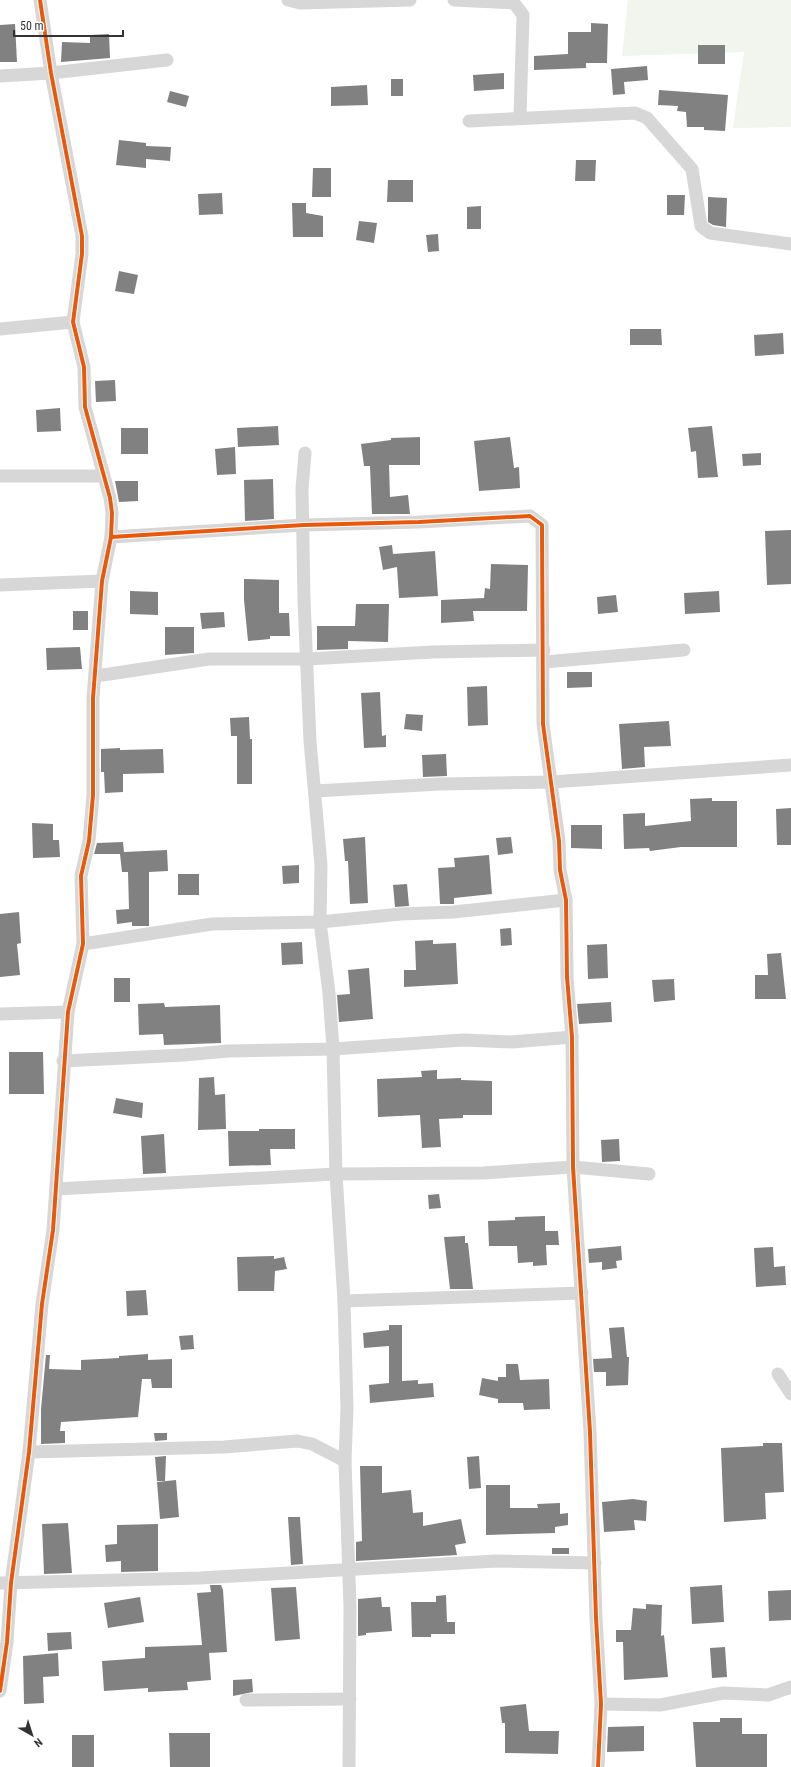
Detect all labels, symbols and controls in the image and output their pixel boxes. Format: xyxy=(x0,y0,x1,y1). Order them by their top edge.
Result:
scale bar xyxy=(14,12,123,38)
text: 50 m xyxy=(20,19,44,33)
north arrow xyxy=(12,1715,52,1755)
text: N xyxy=(31,1735,45,1750)

